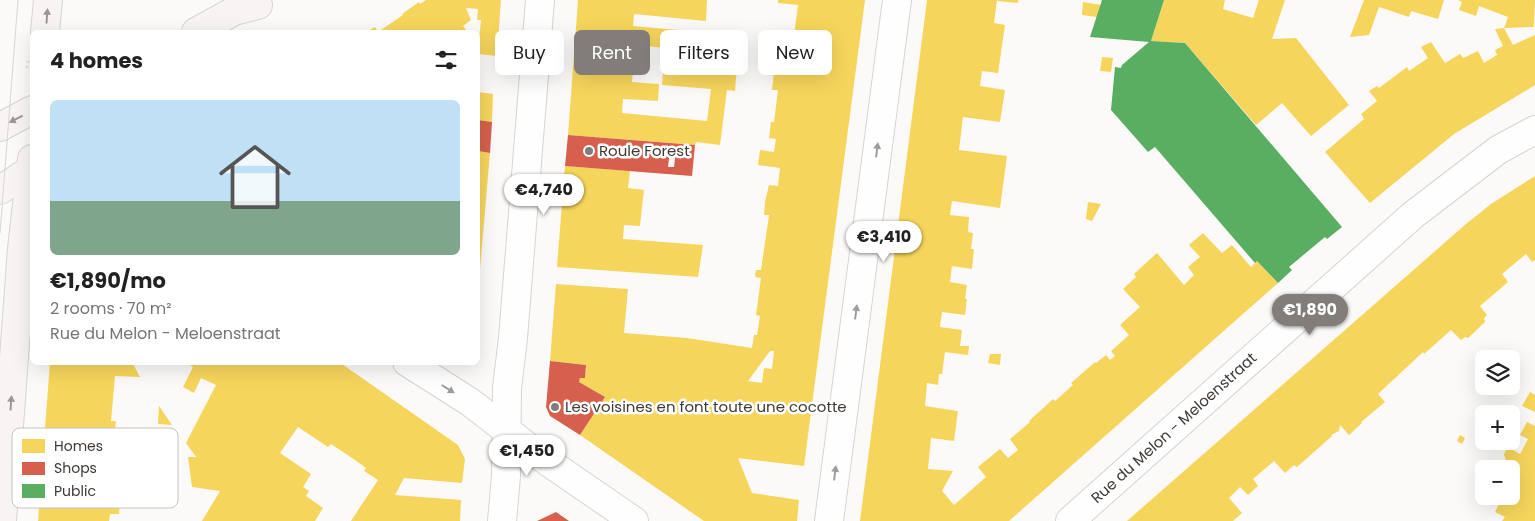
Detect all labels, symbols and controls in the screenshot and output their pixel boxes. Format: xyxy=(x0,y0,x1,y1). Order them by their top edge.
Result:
one-way arrow xyxy=(43,8,51,24)
chip: Buy xyxy=(495,30,564,75)
chip: Rent xyxy=(574,30,650,75)
chip: Filters xyxy=(660,30,748,75)
chip: New xyxy=(758,30,832,75)
text: 4 homes xyxy=(50,46,143,75)
icon: filters xyxy=(432,46,460,74)
one-way arrow xyxy=(9,115,23,123)
icon: home xyxy=(210,132,300,222)
place label: Roule Forest xyxy=(599,140,690,161)
one-way arrow xyxy=(873,142,881,158)
marker: Roule Forest xyxy=(583,145,595,157)
pin: €4,740 xyxy=(503,174,585,216)
text: €4,740 xyxy=(515,178,573,201)
pin: €3,410 xyxy=(843,220,925,263)
text: €3,410 xyxy=(857,225,911,248)
text: €1,890/mo xyxy=(50,266,166,295)
pin: €1,890 xyxy=(1269,294,1351,336)
text: 2 rooms · 70 m² xyxy=(50,297,172,320)
text: €1,890 xyxy=(1283,298,1337,321)
one-way arrow xyxy=(852,303,860,319)
text: Rue du Melon - Meloenstraat xyxy=(50,322,281,345)
street label: Rue du Melon - Meloenstraat xyxy=(1086,347,1261,508)
map controls xyxy=(1475,350,1520,505)
button: layers xyxy=(1475,350,1520,395)
one-way arrow xyxy=(442,384,455,393)
one-way arrow xyxy=(7,394,15,410)
place label: Les voisines en font toute une cocotte xyxy=(565,396,847,417)
marker: Les voisines en font toute une cocotte xyxy=(549,401,561,413)
button: + xyxy=(1475,405,1520,450)
legend xyxy=(12,428,178,508)
pin: €1,450 xyxy=(486,434,568,477)
text: Homes xyxy=(54,436,103,456)
text: €1,450 xyxy=(499,439,555,462)
text: Shops xyxy=(54,458,97,478)
button: − xyxy=(1475,460,1520,505)
one-way arrow xyxy=(831,464,839,480)
text: Public xyxy=(54,481,96,501)

